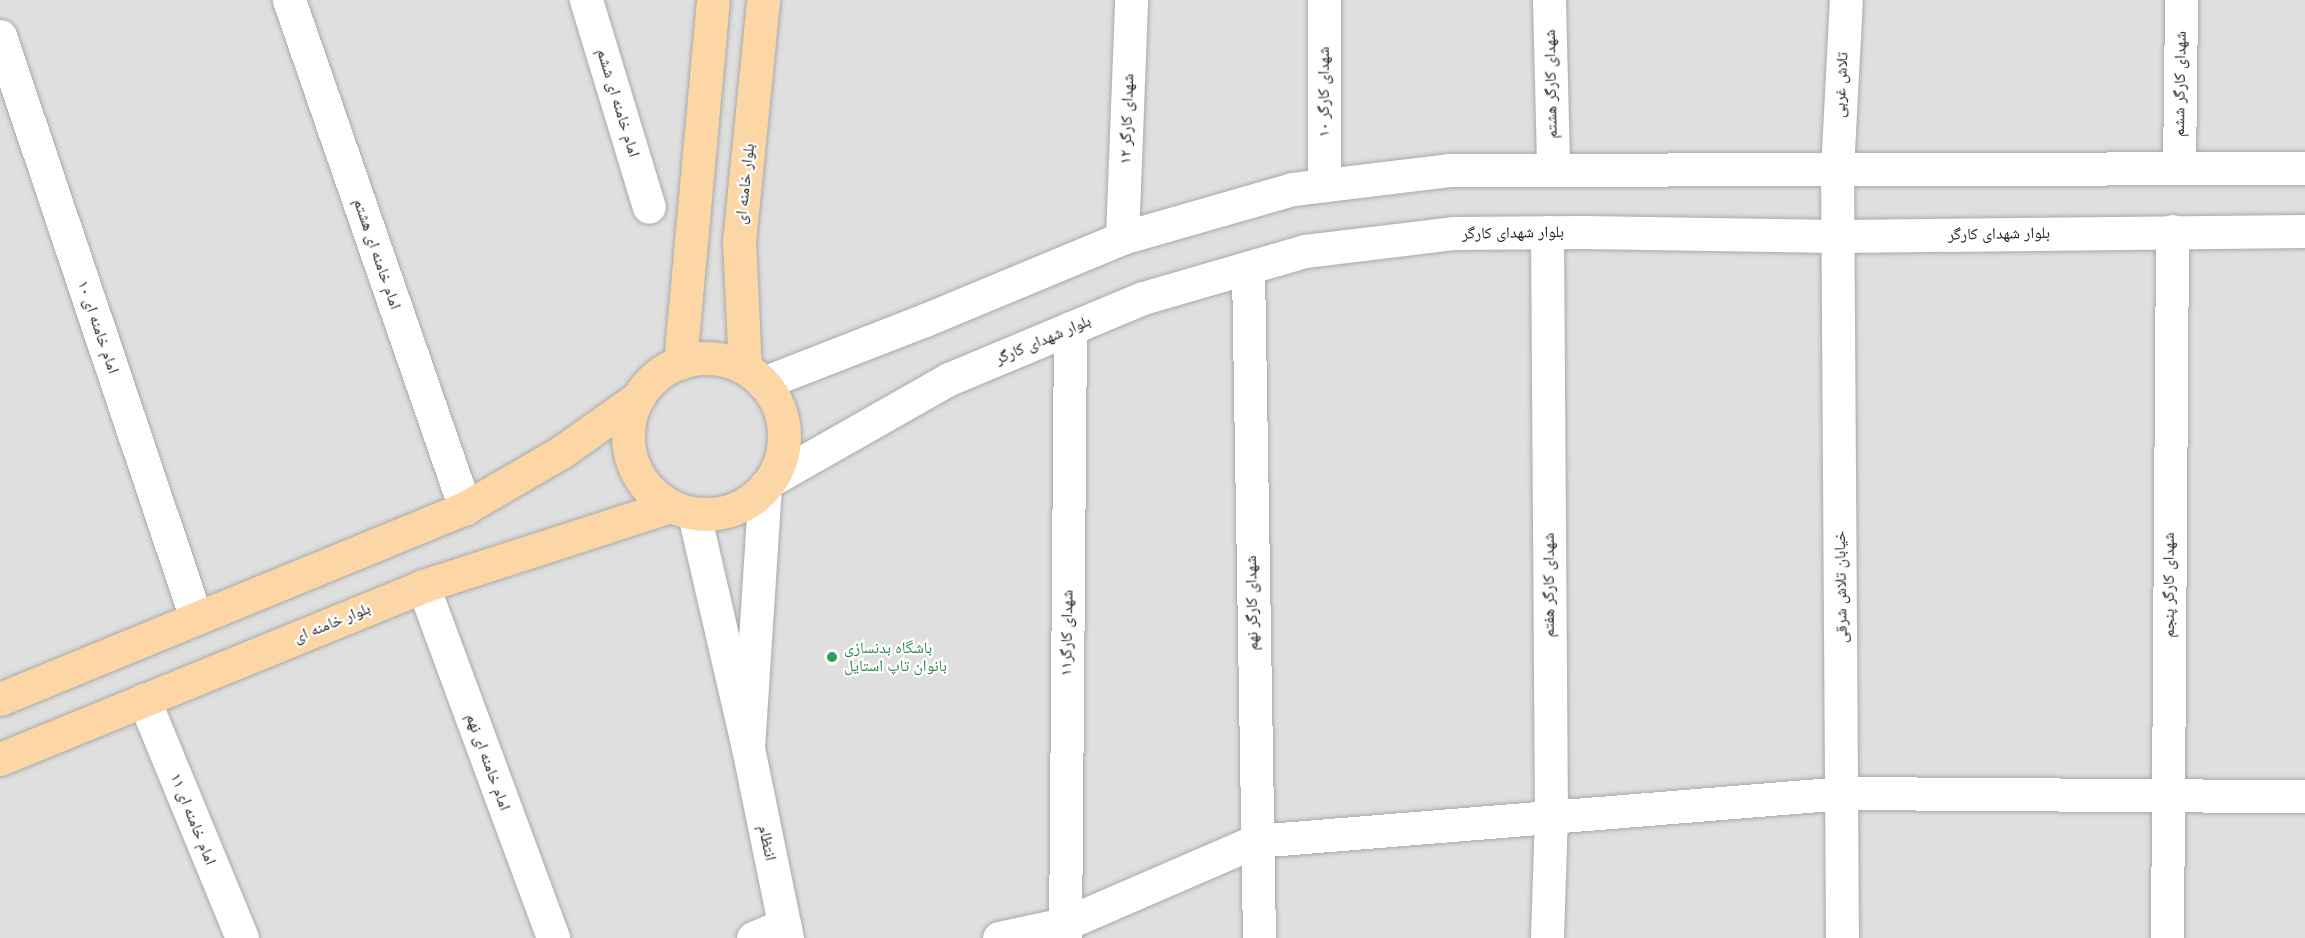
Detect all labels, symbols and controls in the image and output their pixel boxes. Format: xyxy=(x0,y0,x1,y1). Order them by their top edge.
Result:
street label: شهدای کارگر هشتم xyxy=(1540,29,1562,139)
street label: شهدای کارگر ششم xyxy=(2169,31,2191,137)
street label: امام خامنه ای ششم xyxy=(592,46,644,160)
street label: شهدای کارگر ۱۰ xyxy=(1314,47,1334,137)
street label: تلاش غربی xyxy=(1830,52,1852,118)
street label: شهدای کارگر ۱۲ xyxy=(1116,73,1138,165)
street label: بلوار خامنه ای xyxy=(731,143,759,225)
street label: امام خامنه ای هشتم xyxy=(349,196,405,312)
street label: بلوار شهدای کارگر xyxy=(1462,223,1564,243)
street label: بلوار شهدای کارگر xyxy=(1948,224,2050,244)
street label: امام خامنه ای ۱۰ xyxy=(73,278,123,376)
street label: بلوار شهدای کارگر xyxy=(992,311,1094,369)
street label: خیابان تلاش شرقی xyxy=(1830,531,1852,643)
street label: شهدای کارگر پنجم xyxy=(2159,532,2179,638)
street label: شهدای کارگر هفتم xyxy=(1539,533,1559,637)
street label: شهدای کارگر نهم xyxy=(1242,555,1262,651)
street label: شهدای کارگر۱۱ xyxy=(1057,590,1077,676)
street label: بلوار خامنه ای xyxy=(291,599,373,647)
place label: باشگاه بدنسازی بانوان تاپ استایل xyxy=(844,638,947,676)
marker: باشگاه بدنسازی بانوان تاپ استایل xyxy=(825,650,839,664)
street label: امام خامنه ای نهم xyxy=(462,711,514,813)
street label: امام خامنه ای ۱۱ xyxy=(166,770,220,868)
street label: انتظام xyxy=(754,823,780,863)

